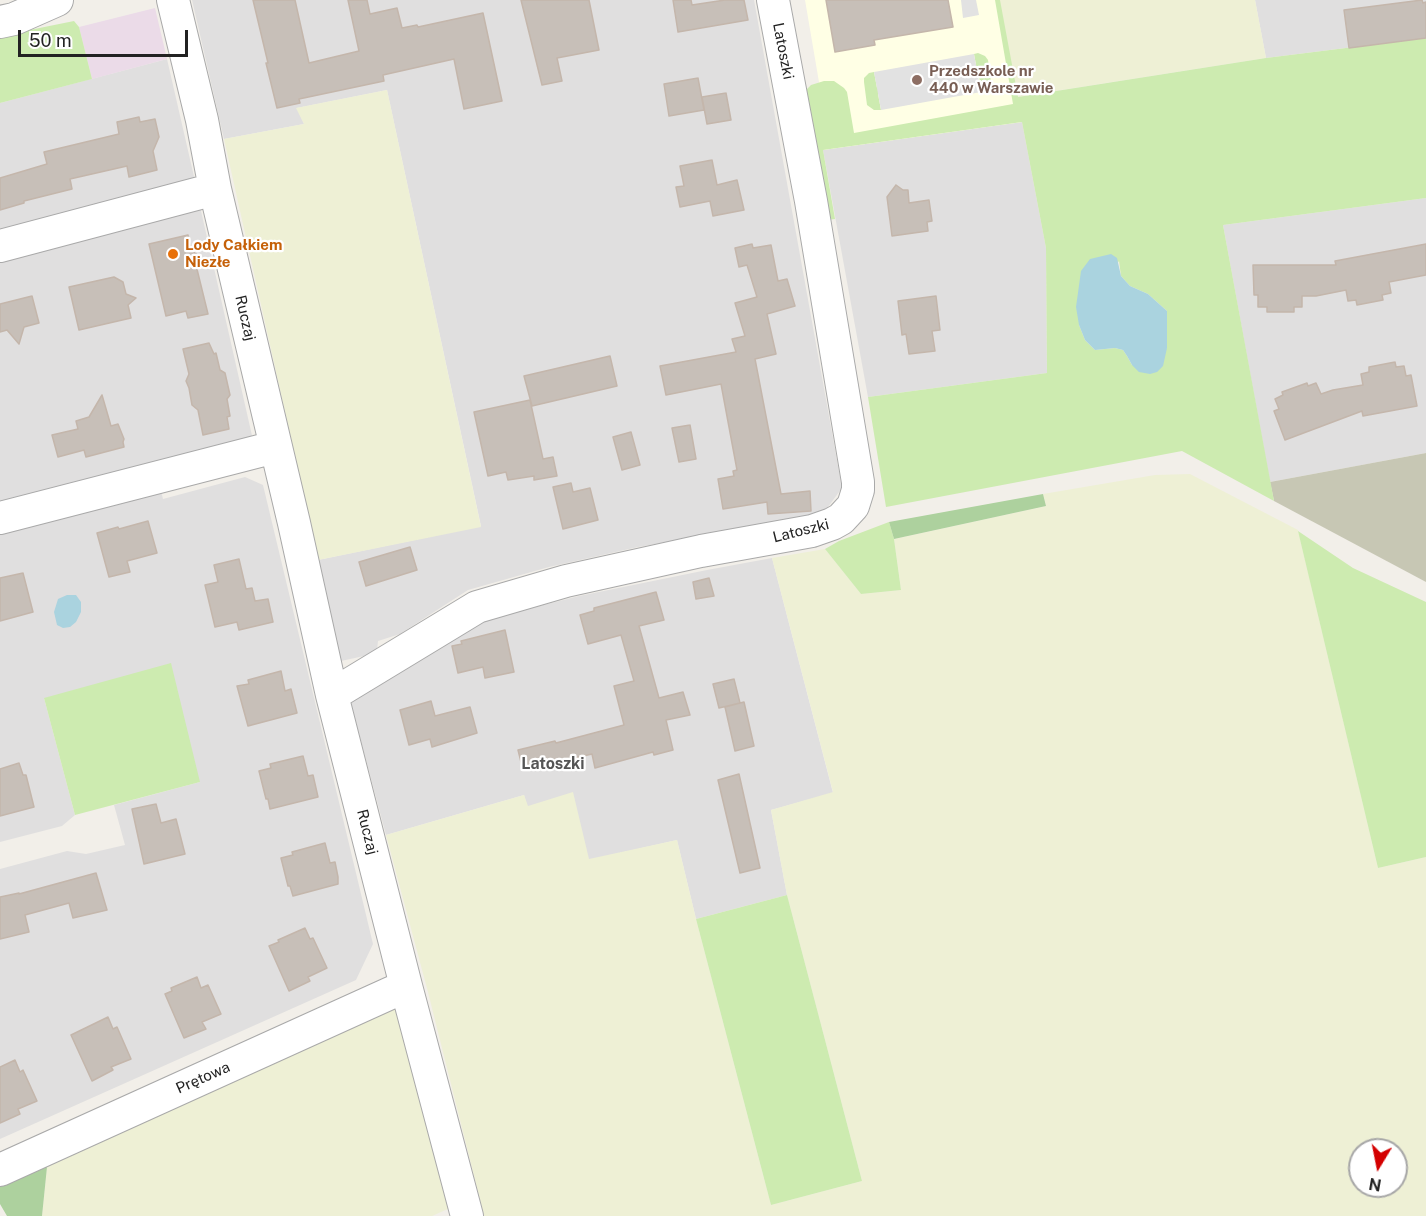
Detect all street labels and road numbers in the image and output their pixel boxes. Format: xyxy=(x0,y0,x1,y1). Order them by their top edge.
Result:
street label: Latoszki xyxy=(769,21,797,81)
street label: Ruczaj xyxy=(231,293,259,343)
street label: Latoszki xyxy=(771,515,831,547)
street label: Ruczaj xyxy=(353,807,381,857)
street label: Prętowa xyxy=(173,1058,233,1098)

